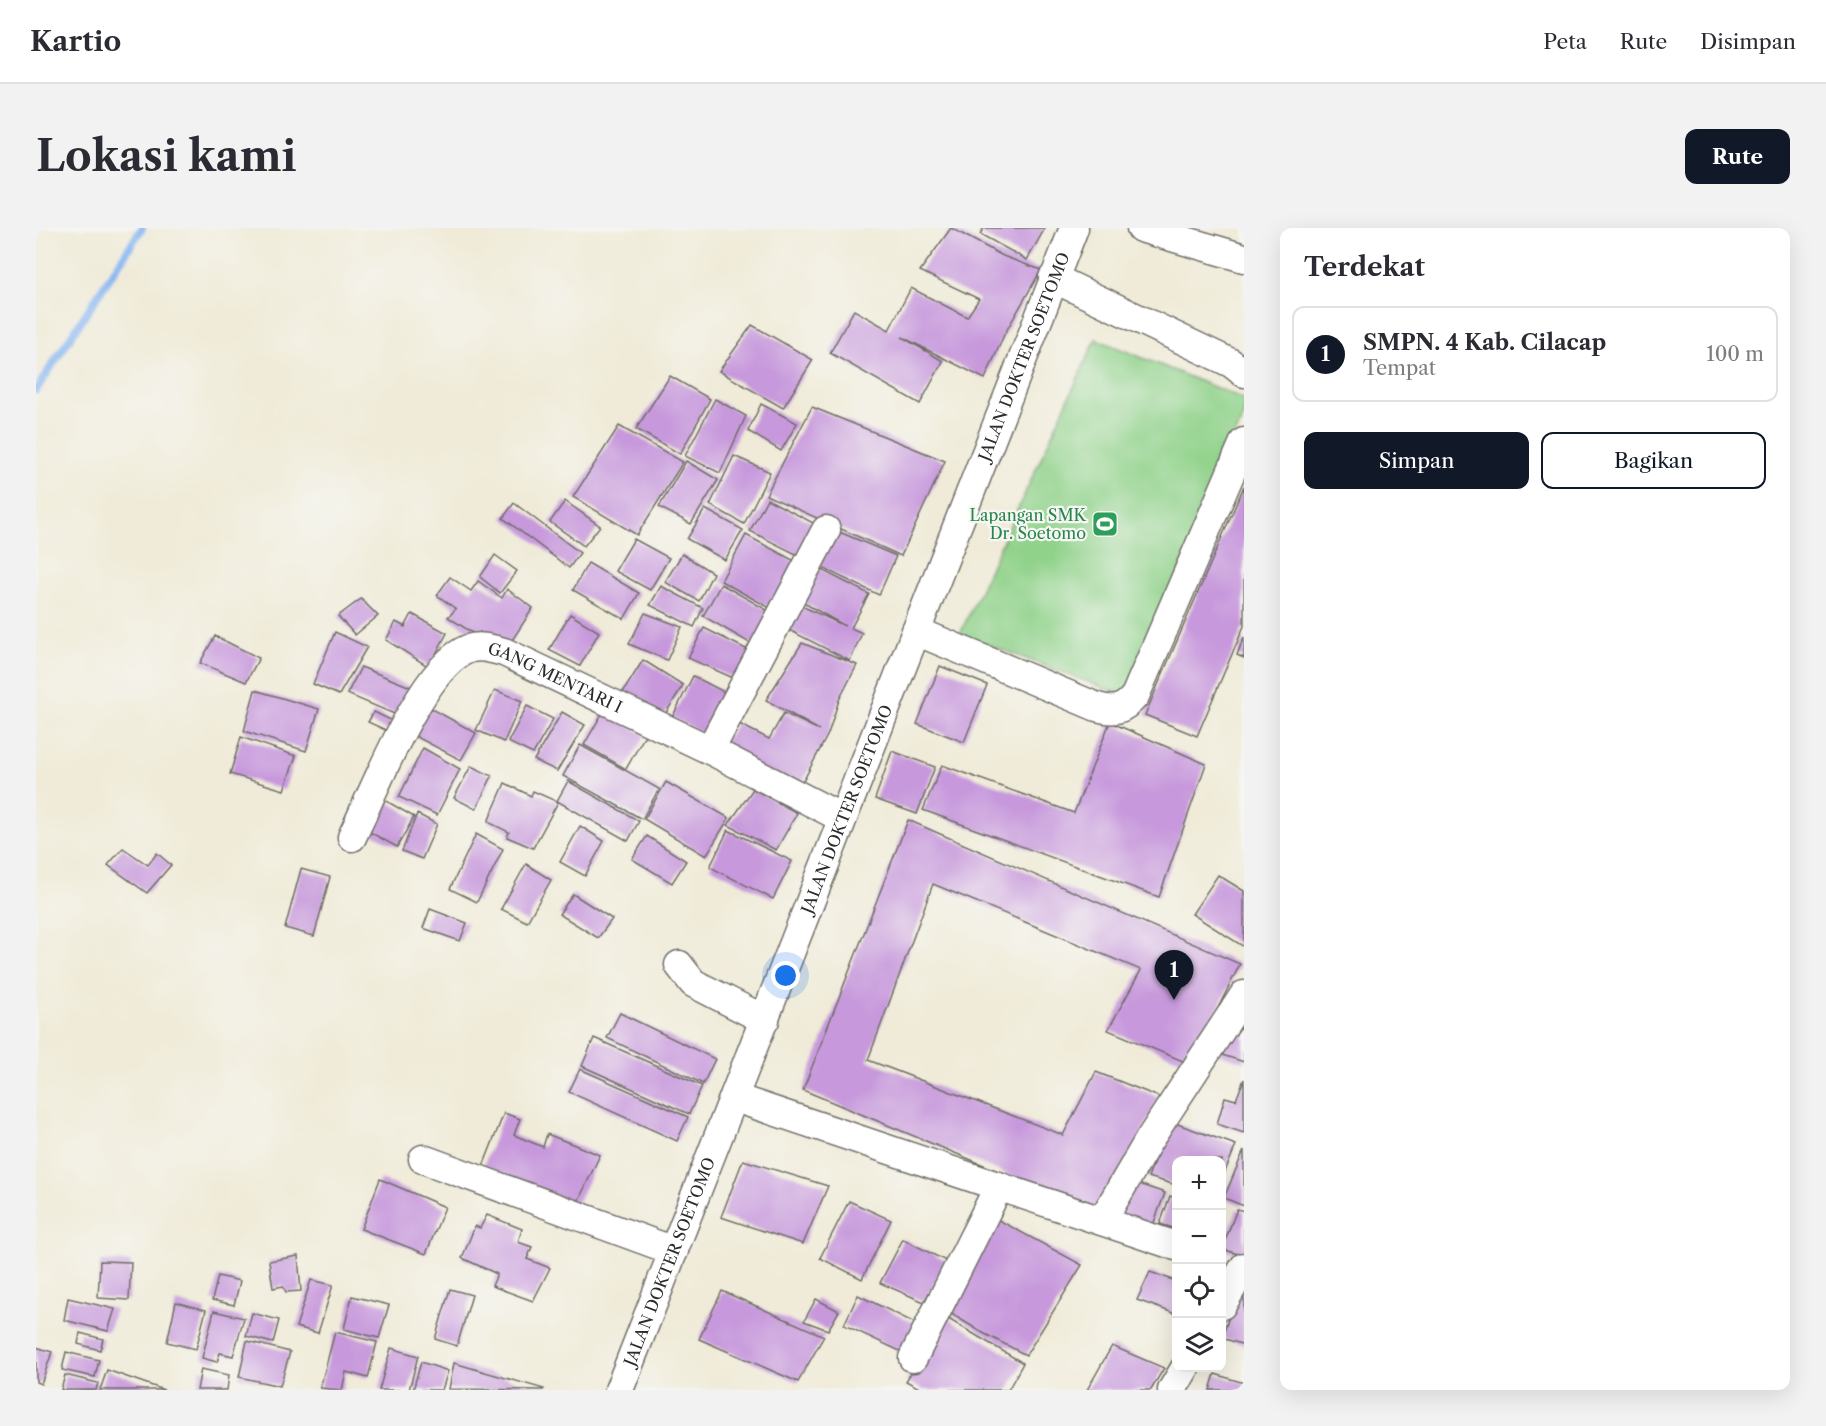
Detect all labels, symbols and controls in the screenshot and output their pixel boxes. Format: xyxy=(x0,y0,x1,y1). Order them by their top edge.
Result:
text: Kartio xyxy=(30,24,121,58)
text: Peta xyxy=(1543,29,1587,54)
text: Rute xyxy=(1620,29,1667,54)
text: Disimpan xyxy=(1700,29,1796,54)
button: Rute xyxy=(1685,129,1790,184)
text: Lokasi kami xyxy=(36,130,297,182)
street label: JALAN DOKTER SOETOMO xyxy=(973,249,1074,466)
text: Terdekat xyxy=(1304,251,1425,283)
text: SMPN. 4 Kab. Cilacap xyxy=(1363,329,1606,356)
text: 1 xyxy=(1321,342,1330,366)
text: 100 m xyxy=(1706,342,1764,366)
text: Tempat xyxy=(1363,356,1436,380)
button: Simpan xyxy=(1304,432,1529,489)
button: Bagikan xyxy=(1541,432,1766,489)
place label: Lapangan SMK Dr. Soetomo xyxy=(969,505,1087,543)
sports icon: Lapangan SMK Dr. Soetomo xyxy=(1090,509,1120,539)
street label: GANG MENTARI I xyxy=(486,638,626,717)
street label: JALAN DOKTER SOETOMO xyxy=(796,702,896,919)
pin: 1 xyxy=(1154,950,1194,1000)
your location xyxy=(771,961,800,990)
street label: JALAN DOKTER SOETOMO xyxy=(618,1154,719,1372)
map controls xyxy=(1172,1156,1226,1372)
button: + xyxy=(1172,1156,1226,1210)
button: − xyxy=(1172,1210,1226,1264)
button: locate xyxy=(1172,1264,1226,1318)
button: layers xyxy=(1172,1318,1226,1372)

